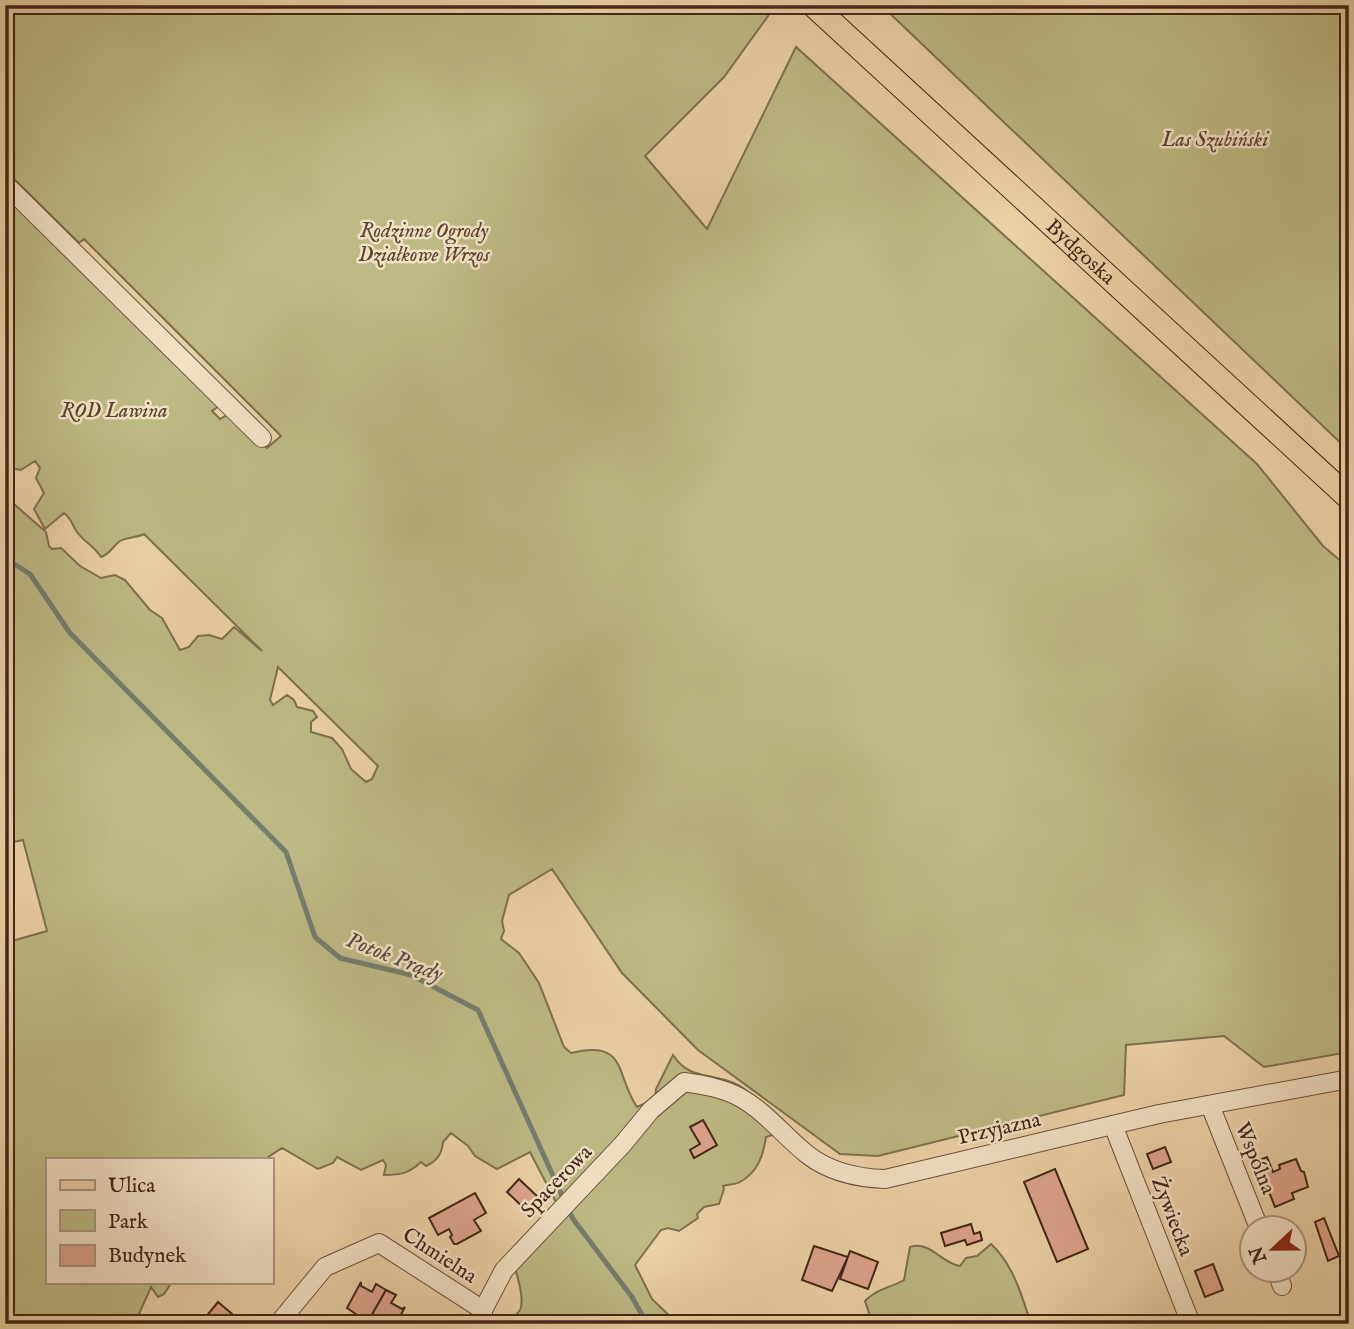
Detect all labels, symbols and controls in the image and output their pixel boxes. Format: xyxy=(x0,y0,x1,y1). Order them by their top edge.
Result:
park label: Las Szubiński xyxy=(1161,127,1270,154)
street label: Bydgoska xyxy=(1039,214,1121,292)
park label: Rodzinne Ogrody Działkowe Wrzos xyxy=(358,218,491,269)
park label: ROD Lawina xyxy=(60,398,168,425)
water label: Potok Prądy xyxy=(342,926,447,989)
street label: Przyjazna xyxy=(955,1107,1044,1152)
street label: Wspólna xyxy=(1228,1119,1282,1199)
street label: Spacerowa xyxy=(516,1139,599,1224)
legend xyxy=(46,1158,273,1284)
text: Ulica xyxy=(108,1173,156,1200)
street label: Żywiecka xyxy=(1144,1173,1199,1261)
text: Park xyxy=(108,1209,149,1236)
north arrow xyxy=(1238,1214,1308,1284)
street label: Chmielna xyxy=(397,1222,482,1291)
text: N xyxy=(1245,1242,1274,1268)
text: Budynek xyxy=(108,1243,187,1270)

